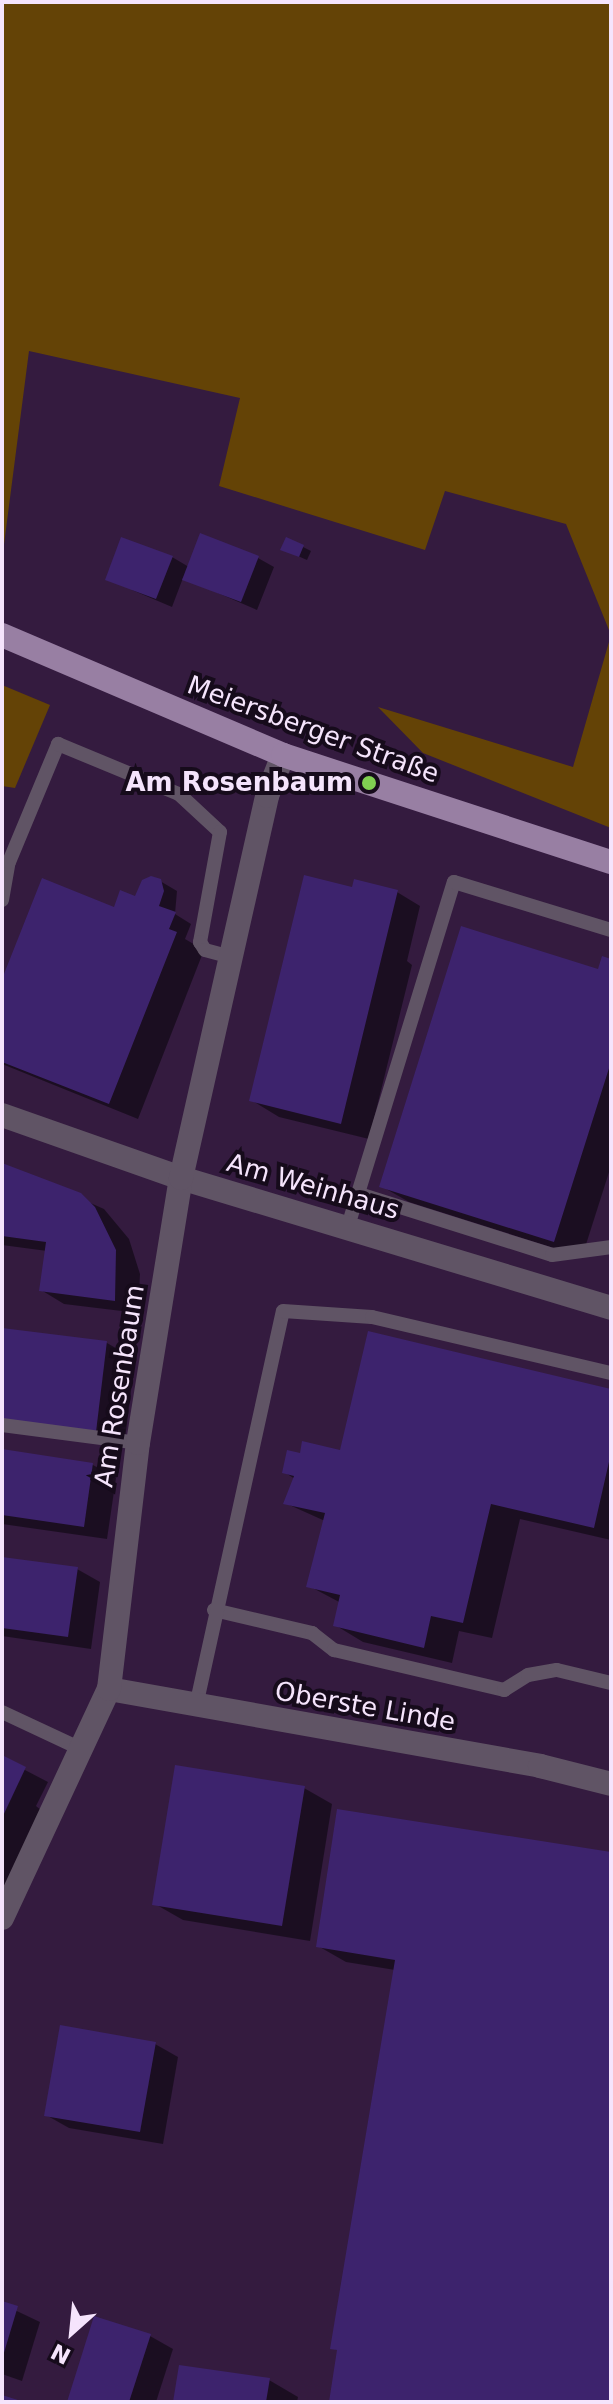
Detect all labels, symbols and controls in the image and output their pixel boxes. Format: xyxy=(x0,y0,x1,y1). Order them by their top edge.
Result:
street label: Meiersberger Straße xyxy=(183,670,443,790)
place label: Am Rosenbaum xyxy=(125,767,353,799)
marker: Am Rosenbaum xyxy=(360,774,378,792)
street label: Am Weinhaus xyxy=(223,1148,403,1226)
street label: Am Rosenbaum xyxy=(89,1283,151,1489)
street label: Oberste Linde xyxy=(273,1676,457,1738)
north arrow xyxy=(32,2292,112,2372)
text: N xyxy=(47,2339,75,2369)

